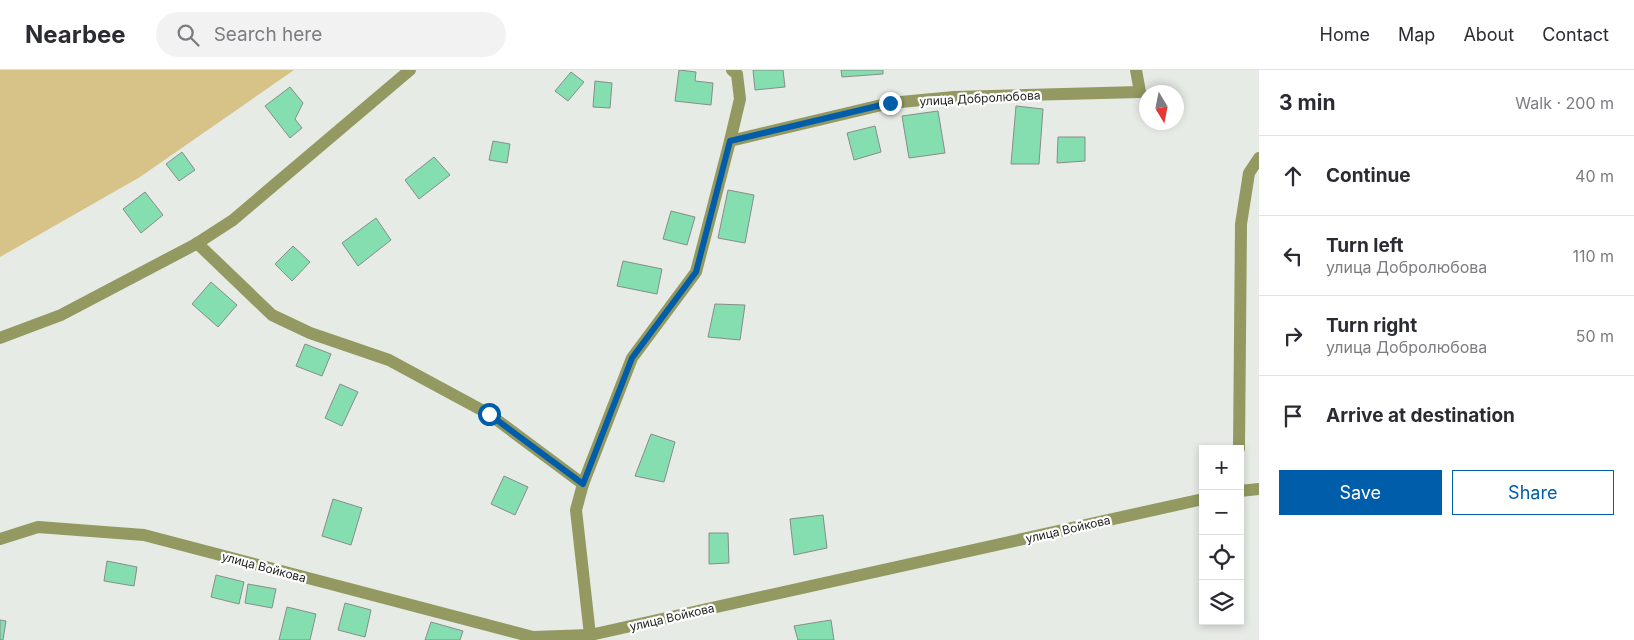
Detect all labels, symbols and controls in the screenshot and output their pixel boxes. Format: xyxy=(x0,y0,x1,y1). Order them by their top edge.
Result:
search box xyxy=(156,12,506,57)
text: Nearbee xyxy=(25,20,126,49)
icon: search xyxy=(174,21,202,49)
text: Search here xyxy=(214,23,322,46)
text: Home xyxy=(1320,24,1370,45)
text: Map xyxy=(1398,24,1435,45)
text: About xyxy=(1463,24,1514,45)
text: Contact xyxy=(1542,24,1609,45)
north arrow xyxy=(1139,85,1184,130)
street label: улица Добролюбова xyxy=(919,87,1041,109)
text: 3 min xyxy=(1279,90,1335,115)
route end xyxy=(879,92,902,115)
text: Walk · 200 m xyxy=(1515,93,1614,113)
icon: ahead xyxy=(1279,162,1307,190)
text: Continue xyxy=(1326,164,1411,187)
text: 40 m xyxy=(1575,166,1614,186)
text: Turn left xyxy=(1326,234,1404,257)
icon: left xyxy=(1279,242,1307,270)
text: 110 m xyxy=(1572,246,1614,266)
text: улица Добролюбова xyxy=(1326,257,1487,277)
text: Turn right xyxy=(1326,314,1417,337)
icon: right xyxy=(1279,322,1307,350)
text: 50 m xyxy=(1576,326,1614,346)
text: улица Добролюбова xyxy=(1326,337,1487,357)
icon: arrive xyxy=(1279,402,1307,430)
route start xyxy=(478,403,501,426)
text: Arrive at destination xyxy=(1326,404,1515,427)
map controls xyxy=(1199,445,1244,625)
button: + xyxy=(1199,445,1244,490)
button: Save xyxy=(1279,470,1442,515)
button: Share xyxy=(1452,470,1614,515)
button: − xyxy=(1199,490,1244,535)
street label: улица Войкова xyxy=(1024,512,1112,546)
button: locate xyxy=(1199,535,1244,580)
street label: улица Войкова xyxy=(220,549,308,585)
button: layers xyxy=(1199,580,1244,625)
street label: улица Войкова xyxy=(628,600,716,634)

